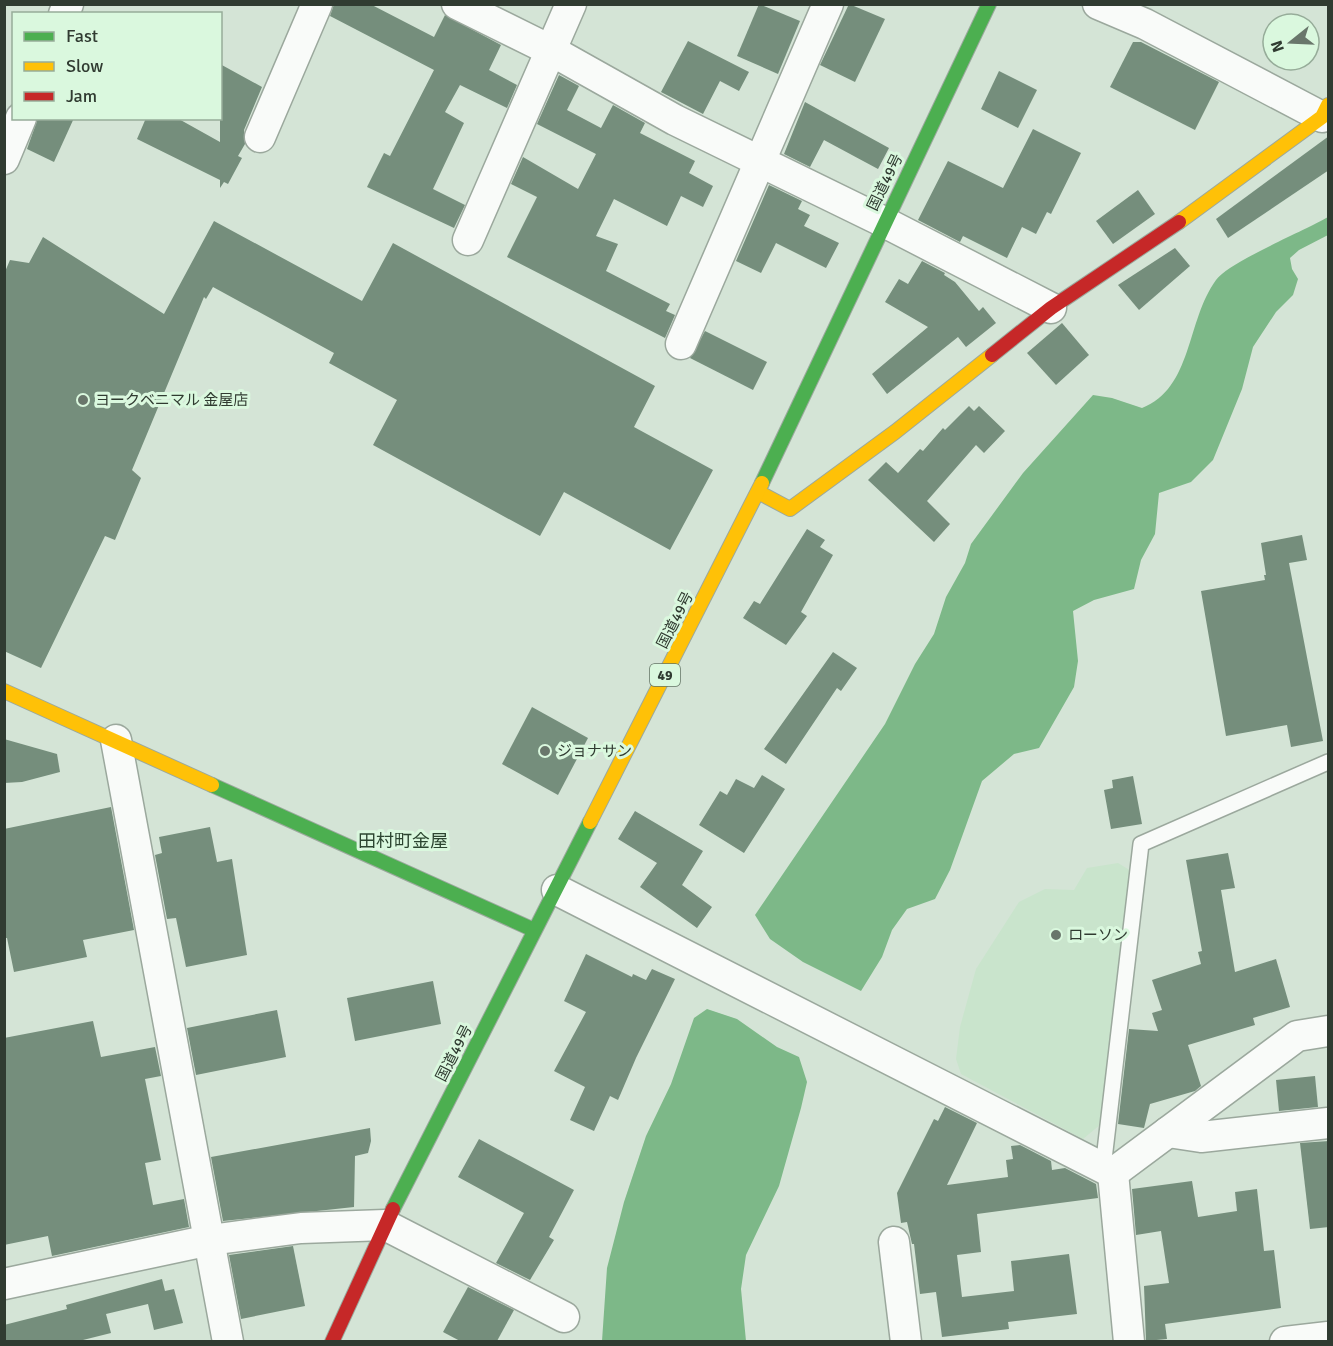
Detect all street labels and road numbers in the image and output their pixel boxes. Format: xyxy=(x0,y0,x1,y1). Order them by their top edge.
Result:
street label: 国道49号 xyxy=(863,151,907,213)
street label: 国道49号 xyxy=(653,589,697,651)
road number: 49 xyxy=(650,664,680,686)
street label: 国道49号 xyxy=(432,1022,476,1084)

